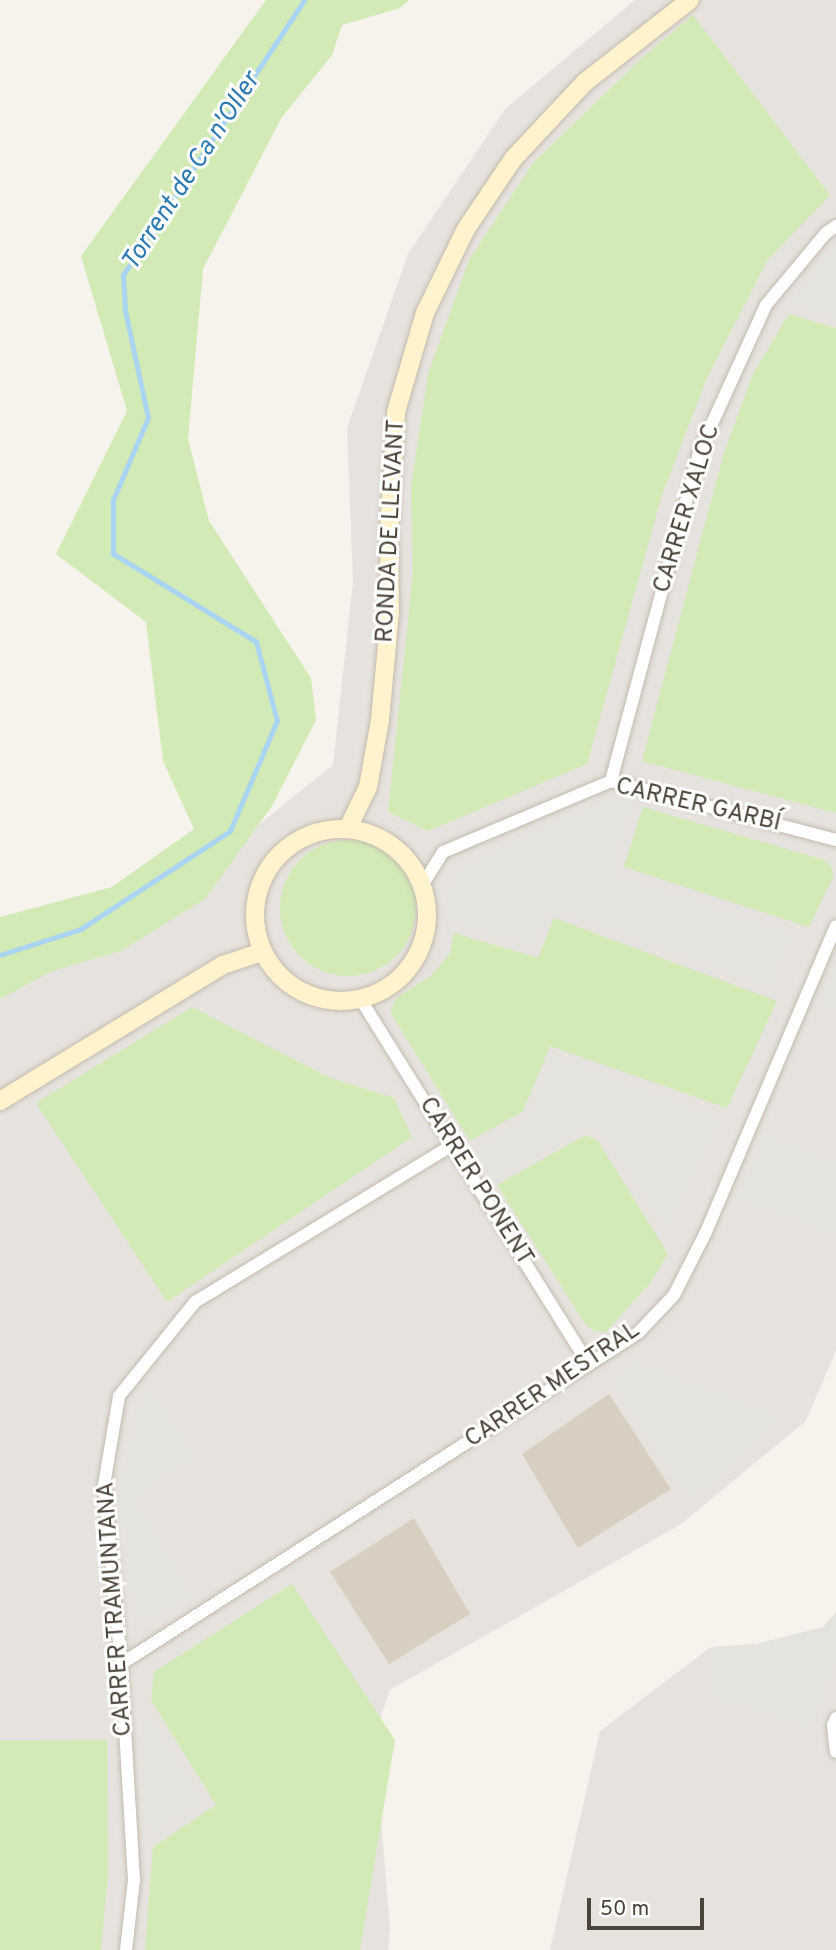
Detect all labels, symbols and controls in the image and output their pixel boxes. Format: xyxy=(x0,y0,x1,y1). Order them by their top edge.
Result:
water label: Torrent de Ca n'Oller xyxy=(116,67,268,277)
street label: RONDA DE LLEVANT xyxy=(372,418,412,644)
street label: CARRER XALOC xyxy=(649,421,727,597)
street label: CARRER GARBÍ xyxy=(613,773,783,839)
street label: CARRER PONENT xyxy=(412,1092,538,1272)
street label: CARRER MESTRAL xyxy=(460,1317,646,1455)
street label: CARRER TRAMUNTANA xyxy=(93,1480,139,1738)
scale bar xyxy=(591,1884,708,1928)
text: 50 m xyxy=(600,1896,649,1923)

